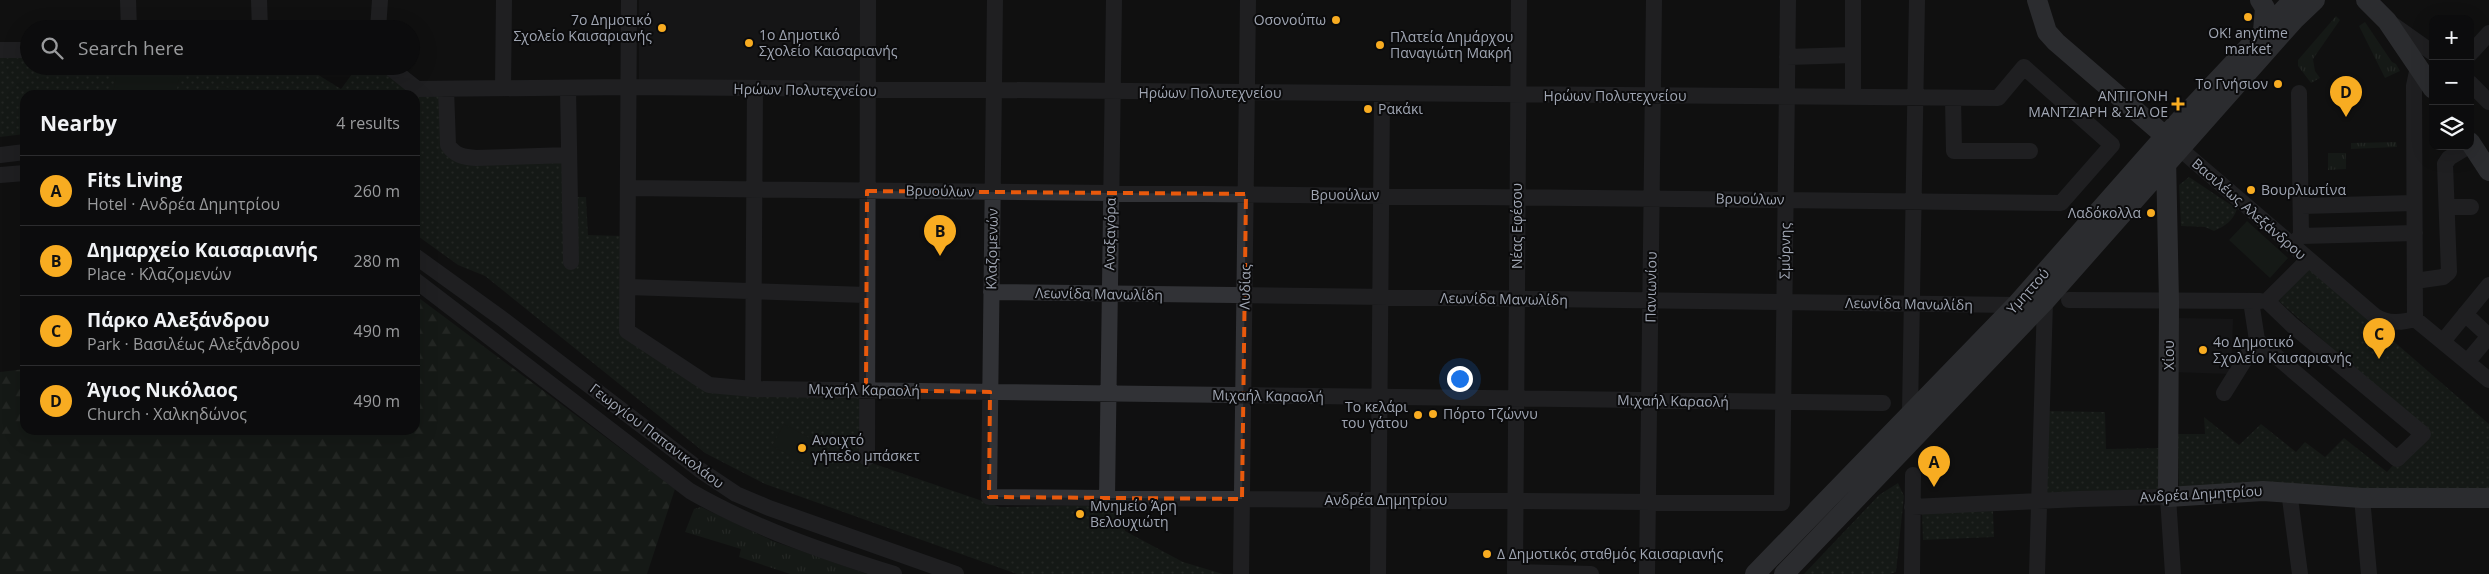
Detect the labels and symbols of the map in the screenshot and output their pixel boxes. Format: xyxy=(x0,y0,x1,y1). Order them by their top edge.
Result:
place label: 7ο Δημοτικό Σχολείο Καισαριανής xyxy=(513,10,652,45)
place label: Οσονούπω xyxy=(1254,10,1326,29)
marker: OK! anytime market xyxy=(2242,11,2254,23)
marker: Οσονούπω xyxy=(1330,14,1342,26)
marker: 7ο Δημοτικό Σχολείο Καισαριανής xyxy=(656,22,668,34)
place label: OK! anytime market xyxy=(2208,23,2288,58)
place label: 1ο Δημοτικό Σχολείο Καισαριανής xyxy=(759,25,898,60)
place label: Πλατεία Δημάρχου Παναγιώτη Μακρή xyxy=(1390,27,1513,62)
marker: 1ο Δημοτικό Σχολείο Καισαριανής xyxy=(743,37,755,49)
marker: Πλατεία Δημάρχου Παναγιώτη Μακρή xyxy=(1374,39,1386,51)
place label: Το Γνήσιον xyxy=(2195,74,2268,93)
pin: D xyxy=(2330,76,2362,117)
marker: Το Γνήσιον xyxy=(2272,78,2284,90)
street label: Ηρώων Πολυτεχνείου xyxy=(733,79,877,100)
street label: Ηρώων Πολυτεχνείου xyxy=(1138,83,1282,102)
street label: Ηρώων Πολυτεχνείου xyxy=(1543,86,1687,105)
place label: ΑΝΤΙΓΟΝΗ ΜΑΝΤΖΙΑΡΗ & ΣΙΑ ΟΕ xyxy=(2028,86,2168,121)
marker: ΑΝΤΙΓΟΝΗ ΜΑΝΤΖΙΑΡΗ & ΣΙΑ ΟΕ xyxy=(2172,98,2184,110)
place label: Ρακάκι xyxy=(1378,99,1423,118)
marker: Ρακάκι xyxy=(1362,103,1374,115)
street label: Βασιλέως Αλεξάνδρου xyxy=(2188,154,2311,264)
street label: Βρυούλων xyxy=(905,180,975,201)
place label: Βουρλιωτίνα xyxy=(2261,180,2346,199)
street label: Νέας Εφέσου xyxy=(1507,183,1526,269)
marker: Βουρλιωτίνα xyxy=(2245,184,2257,196)
street label: Βρυούλων xyxy=(1311,185,1379,204)
street label: Βρυούλων xyxy=(1715,188,1785,209)
street label: Αναξαγόρα xyxy=(1099,197,1120,271)
place label: Λαδόκολλα xyxy=(2068,203,2141,222)
marker: Λαδόκολλα xyxy=(2145,207,2157,219)
street label: Κλαζομενών xyxy=(981,208,1002,290)
pin: B xyxy=(924,215,956,256)
street label: Σμύρνης xyxy=(1775,222,1794,279)
street label: Πανιωνίου xyxy=(1640,251,1661,323)
street label: Λυδίας xyxy=(1235,264,1254,310)
street label: Υμηττού xyxy=(2002,264,2053,318)
street label: Λεωνίδα Μανωλίδη xyxy=(1035,283,1163,304)
street label: Λεωνίδα Μανωλίδη xyxy=(1440,288,1568,309)
street label: Λεωνίδα Μανωλίδη xyxy=(1845,293,1973,314)
pin: C xyxy=(2363,318,2395,359)
place label: 4ο Δημοτικό Σχολείο Καισαριανής xyxy=(2213,332,2352,367)
street label: Χίου xyxy=(2159,340,2178,370)
marker: 4ο Δημοτικό Σχολείο Καισαριανής xyxy=(2197,344,2209,356)
your location xyxy=(1447,366,1473,392)
street label: Γεωργίου Παπανικολάου xyxy=(586,379,728,492)
street label: Μιχαήλ Καραολή xyxy=(808,379,920,400)
street label: Μιχαήλ Καραολή xyxy=(1212,385,1324,406)
street label: Μιχαήλ Καραολή xyxy=(1617,390,1729,411)
place label: Το κελάρι του γάτου xyxy=(1341,397,1408,432)
place label: Πόρτο Τζώννυ xyxy=(1443,404,1538,423)
marker: Πόρτο Τζώννυ xyxy=(1427,408,1439,420)
marker: Το κελάρι του γάτου xyxy=(1412,409,1424,421)
place label: Ανοιχτό γήπεδο μπάσκετ xyxy=(812,430,920,465)
marker: Ανοιχτό γήπεδο μπάσκετ xyxy=(796,442,808,454)
pin: A xyxy=(1918,446,1950,487)
street label: Ανδρέα Δημητρίου xyxy=(2139,481,2263,506)
street label: Ανδρέα Δημητρίου xyxy=(1325,490,1447,509)
place label: Μνημείο Άρη Βελουχιώτη xyxy=(1090,496,1177,531)
marker: Μνημείο Άρη Βελουχιώτη xyxy=(1074,508,1086,520)
place label: Δ Δημοτικός σταθμός Καισαριανής xyxy=(1497,544,1723,563)
marker: Δ Δημοτικός σταθμός Καισαριανής xyxy=(1481,548,1493,560)

